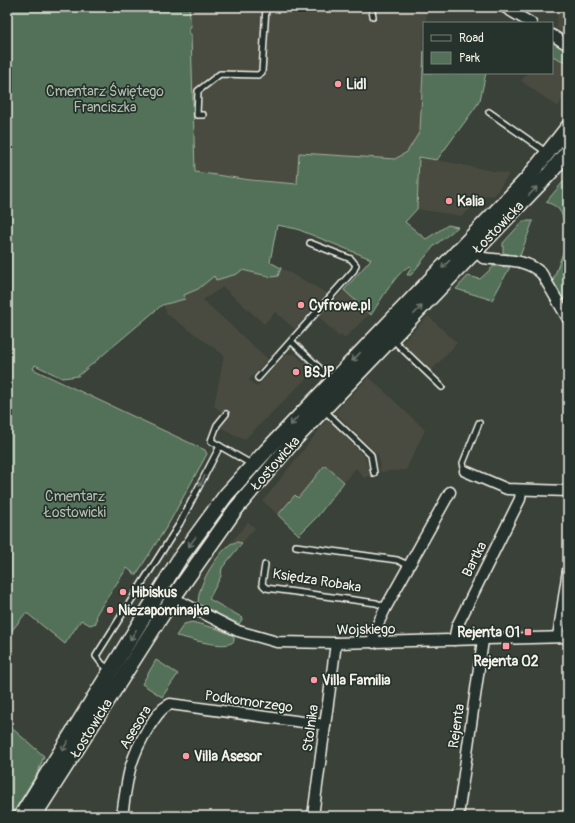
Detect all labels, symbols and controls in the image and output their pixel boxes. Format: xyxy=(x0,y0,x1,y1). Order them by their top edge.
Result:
legend xyxy=(423,22,553,74)
text: Road xyxy=(459,31,484,46)
text: Park xyxy=(459,51,480,66)
place label: Lidl xyxy=(346,76,367,93)
marker: Lidl xyxy=(333,79,343,89)
park label: Cmentarz Świętego Franciszka xyxy=(46,82,164,116)
one-way arrow xyxy=(528,186,538,196)
place label: Kalia xyxy=(457,193,485,210)
marker: Kalia xyxy=(444,196,454,206)
street label: Łostowicka xyxy=(469,198,527,258)
one-way arrow xyxy=(442,258,451,268)
place label: Cyfrowe.pl xyxy=(309,297,371,314)
marker: Cyfrowe.pl xyxy=(296,300,306,310)
one-way arrow xyxy=(413,306,422,316)
one-way arrow xyxy=(351,352,361,362)
place label: BSJP xyxy=(304,364,335,381)
marker: BSJP xyxy=(291,367,301,377)
one-way arrow xyxy=(289,416,299,426)
street label: Łostowicka xyxy=(247,433,304,495)
one-way arrow xyxy=(198,475,206,487)
park label: Cmentarz Łostowicki xyxy=(43,488,107,521)
one-way arrow xyxy=(187,536,196,547)
street label: Bartka xyxy=(458,539,491,580)
street label: Księdza Robaka xyxy=(271,565,363,596)
place label: Hibiskus xyxy=(131,584,178,601)
marker: Hibiskus xyxy=(118,587,128,597)
place label: Niezapominajka xyxy=(118,602,210,619)
marker: Niezapominajka xyxy=(105,605,115,615)
street label: Wojskiego xyxy=(336,620,396,639)
place label: Rejenta 01 xyxy=(457,624,520,641)
marker: Rejenta 01 xyxy=(523,627,533,637)
one-way arrow xyxy=(128,629,136,641)
marker: Rejenta 02 xyxy=(501,641,511,651)
place label: Rejenta 02 xyxy=(473,653,539,670)
place label: Villa Familia xyxy=(322,672,391,689)
marker: Villa Familia xyxy=(309,675,319,685)
street label: Podkomorzego xyxy=(204,687,295,716)
street label: Łostowicka xyxy=(66,696,116,762)
street label: Asesora xyxy=(116,703,155,752)
street label: Stolnika xyxy=(299,703,322,753)
street label: Rejenta xyxy=(445,703,468,749)
one-way arrow xyxy=(60,740,68,752)
place label: Villa Asesor xyxy=(194,748,263,765)
marker: Villa Asesor xyxy=(181,751,191,761)

